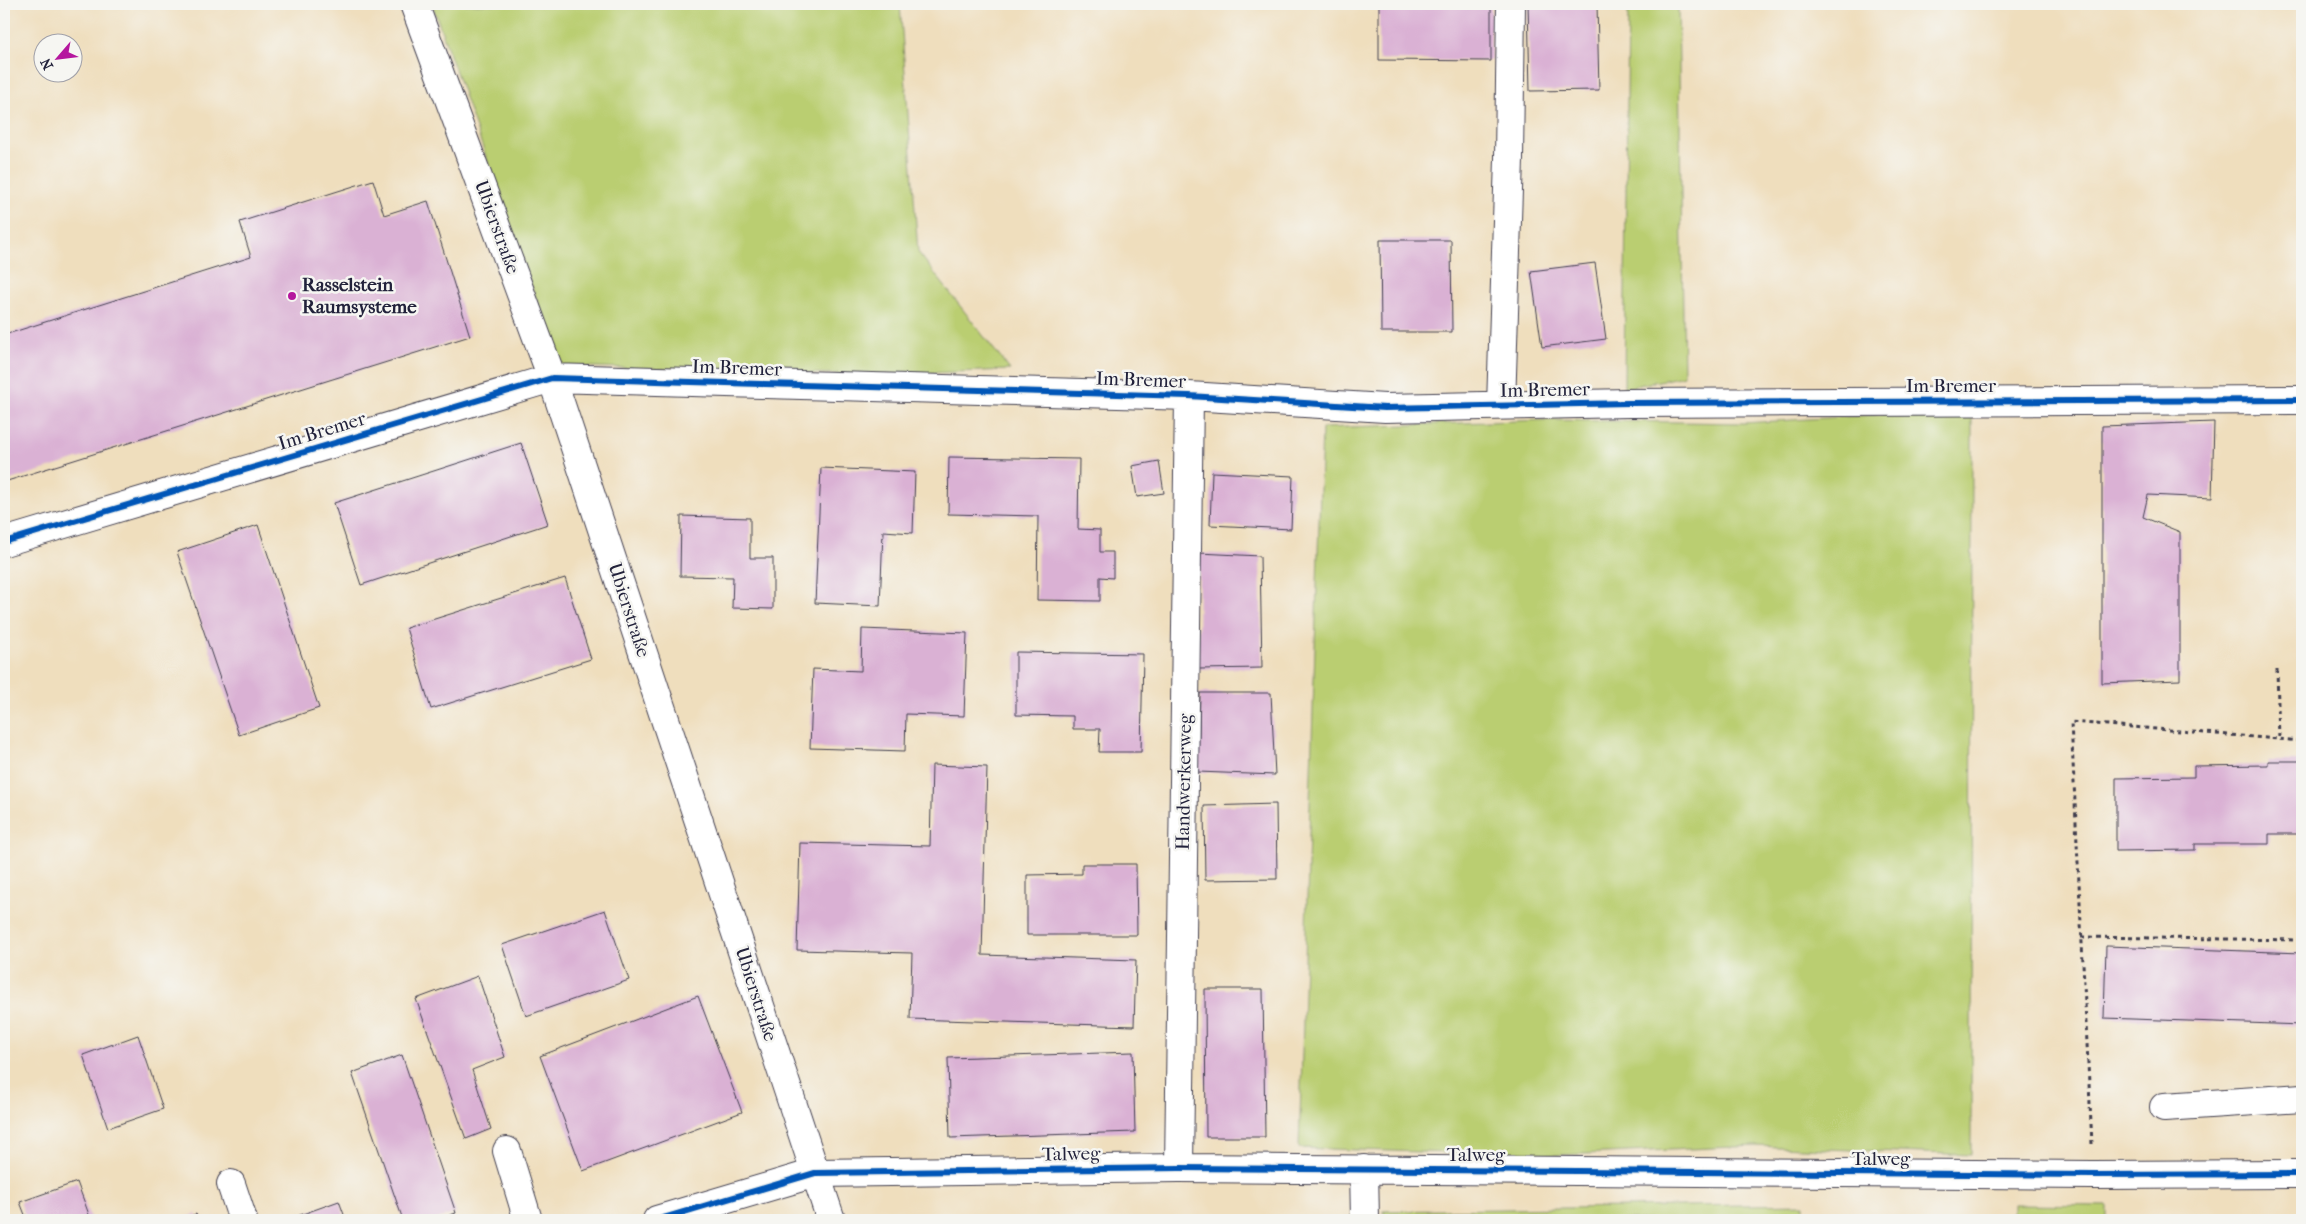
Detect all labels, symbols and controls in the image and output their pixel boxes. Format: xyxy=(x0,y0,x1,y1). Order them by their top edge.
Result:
north arrow xyxy=(32,32,82,82)
text: N xyxy=(37,55,57,73)
street label: Ubierstraße xyxy=(470,177,524,277)
place label: Rasselstein Raumsysteme xyxy=(302,274,417,318)
marker: Rasselstein Raumsysteme xyxy=(286,290,298,302)
street label: Im Bremer xyxy=(692,355,783,381)
street label: Im Bremer xyxy=(1096,367,1187,393)
street label: Im Bremer xyxy=(1906,375,1997,397)
street label: Im Bremer xyxy=(1500,378,1591,402)
street label: Im Bremer xyxy=(276,407,369,455)
street label: Ubierstraße xyxy=(603,560,655,660)
street label: Handwerkerweg xyxy=(1172,713,1196,850)
street label: Ubierstraße xyxy=(730,944,782,1044)
street label: Talweg xyxy=(1042,1142,1101,1166)
street label: Talweg xyxy=(1447,1144,1506,1166)
street label: Talweg xyxy=(1852,1148,1911,1170)

